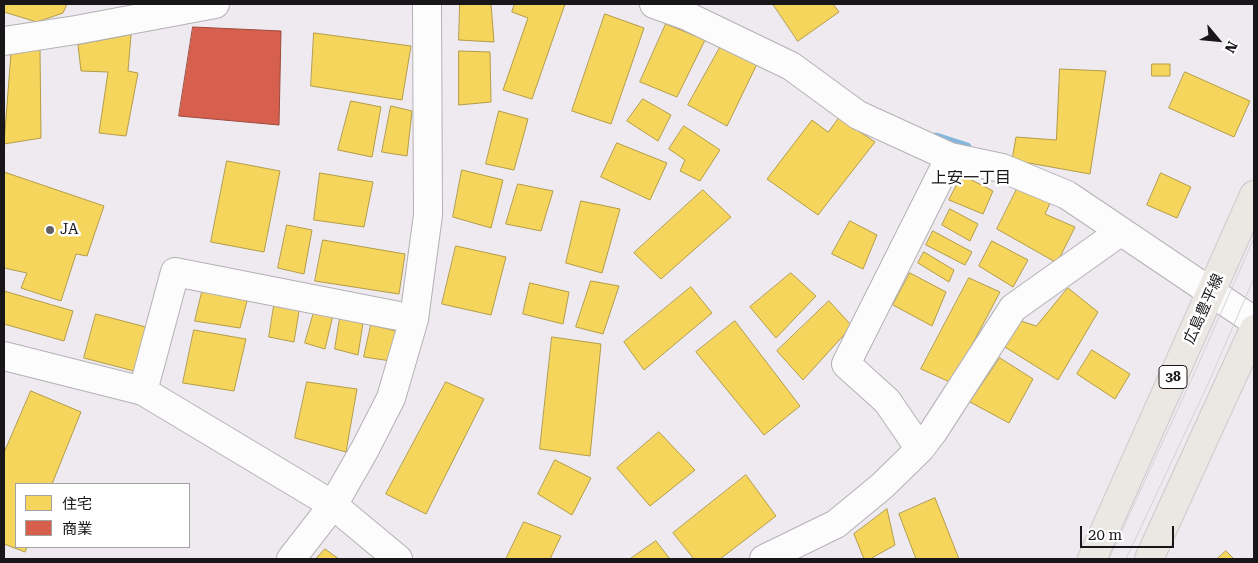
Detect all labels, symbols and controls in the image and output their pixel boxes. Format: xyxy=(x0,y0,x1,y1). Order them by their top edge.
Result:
north arrow xyxy=(1193,15,1243,65)
text: N xyxy=(1222,39,1241,56)
district label: 上安一丁目 xyxy=(931,168,1011,188)
place label: JA xyxy=(60,221,79,239)
marker: JA xyxy=(44,224,56,236)
street label: 広島豊平線 xyxy=(1181,271,1227,347)
road number: 38 xyxy=(1159,366,1187,388)
legend xyxy=(15,483,190,548)
text: 住宅 xyxy=(62,495,92,513)
scale bar xyxy=(1083,516,1177,548)
text: 商業 xyxy=(62,520,92,538)
text: 20 m xyxy=(1088,526,1122,544)

